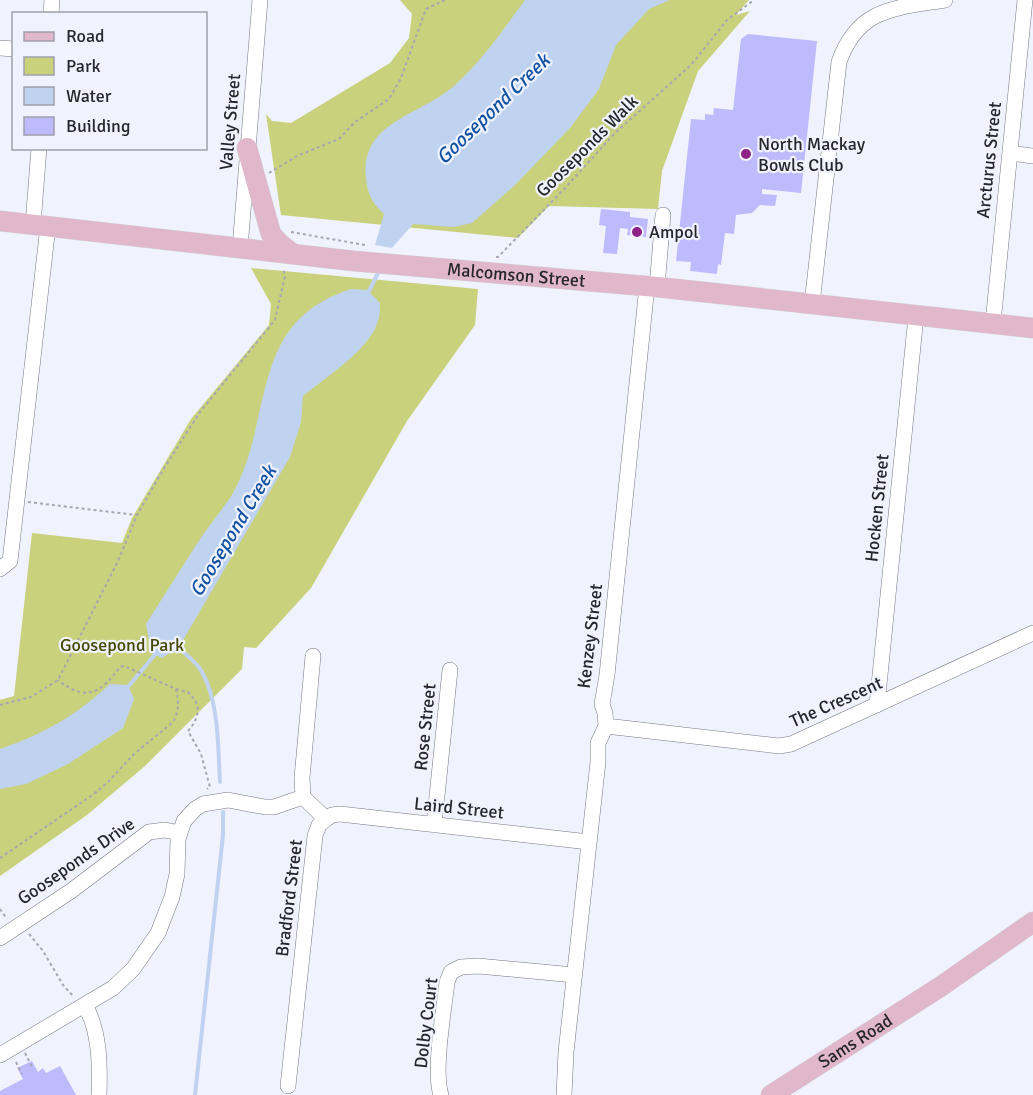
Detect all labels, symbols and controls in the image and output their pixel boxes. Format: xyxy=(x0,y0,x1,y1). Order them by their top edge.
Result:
legend xyxy=(12,12,207,150)
text: Road xyxy=(66,25,105,47)
water label: Goosepond Creek xyxy=(431,47,556,170)
text: Park xyxy=(66,55,101,77)
street label: Valley Street xyxy=(215,73,245,171)
text: Water xyxy=(66,85,112,107)
street label: Gooseponds Walk xyxy=(531,90,643,202)
street label: Arcturus Street xyxy=(972,101,1006,219)
text: Building xyxy=(66,115,130,137)
place label: North Mackay Bowls Club xyxy=(758,133,866,176)
marker: North Mackay Bowls Club xyxy=(739,147,753,161)
place label: Ampol xyxy=(649,221,699,243)
marker: Ampol xyxy=(630,225,644,239)
street label: Malcomson Street xyxy=(446,258,586,292)
street label: Hocken Street xyxy=(860,453,894,563)
water label: Goosepond Creek xyxy=(184,459,283,601)
street label: Kenzey Street xyxy=(573,583,607,689)
park label: Goosepond Park xyxy=(60,634,184,656)
street label: The Crescent xyxy=(786,672,886,732)
street label: Rose Street xyxy=(409,682,441,772)
street label: Laird Street xyxy=(413,792,505,824)
street label: Gooseponds Drive xyxy=(13,813,139,909)
street label: Bradford Street xyxy=(271,838,307,958)
street label: Dolby Court xyxy=(410,976,442,1070)
street label: Sams Road xyxy=(814,1009,897,1073)

